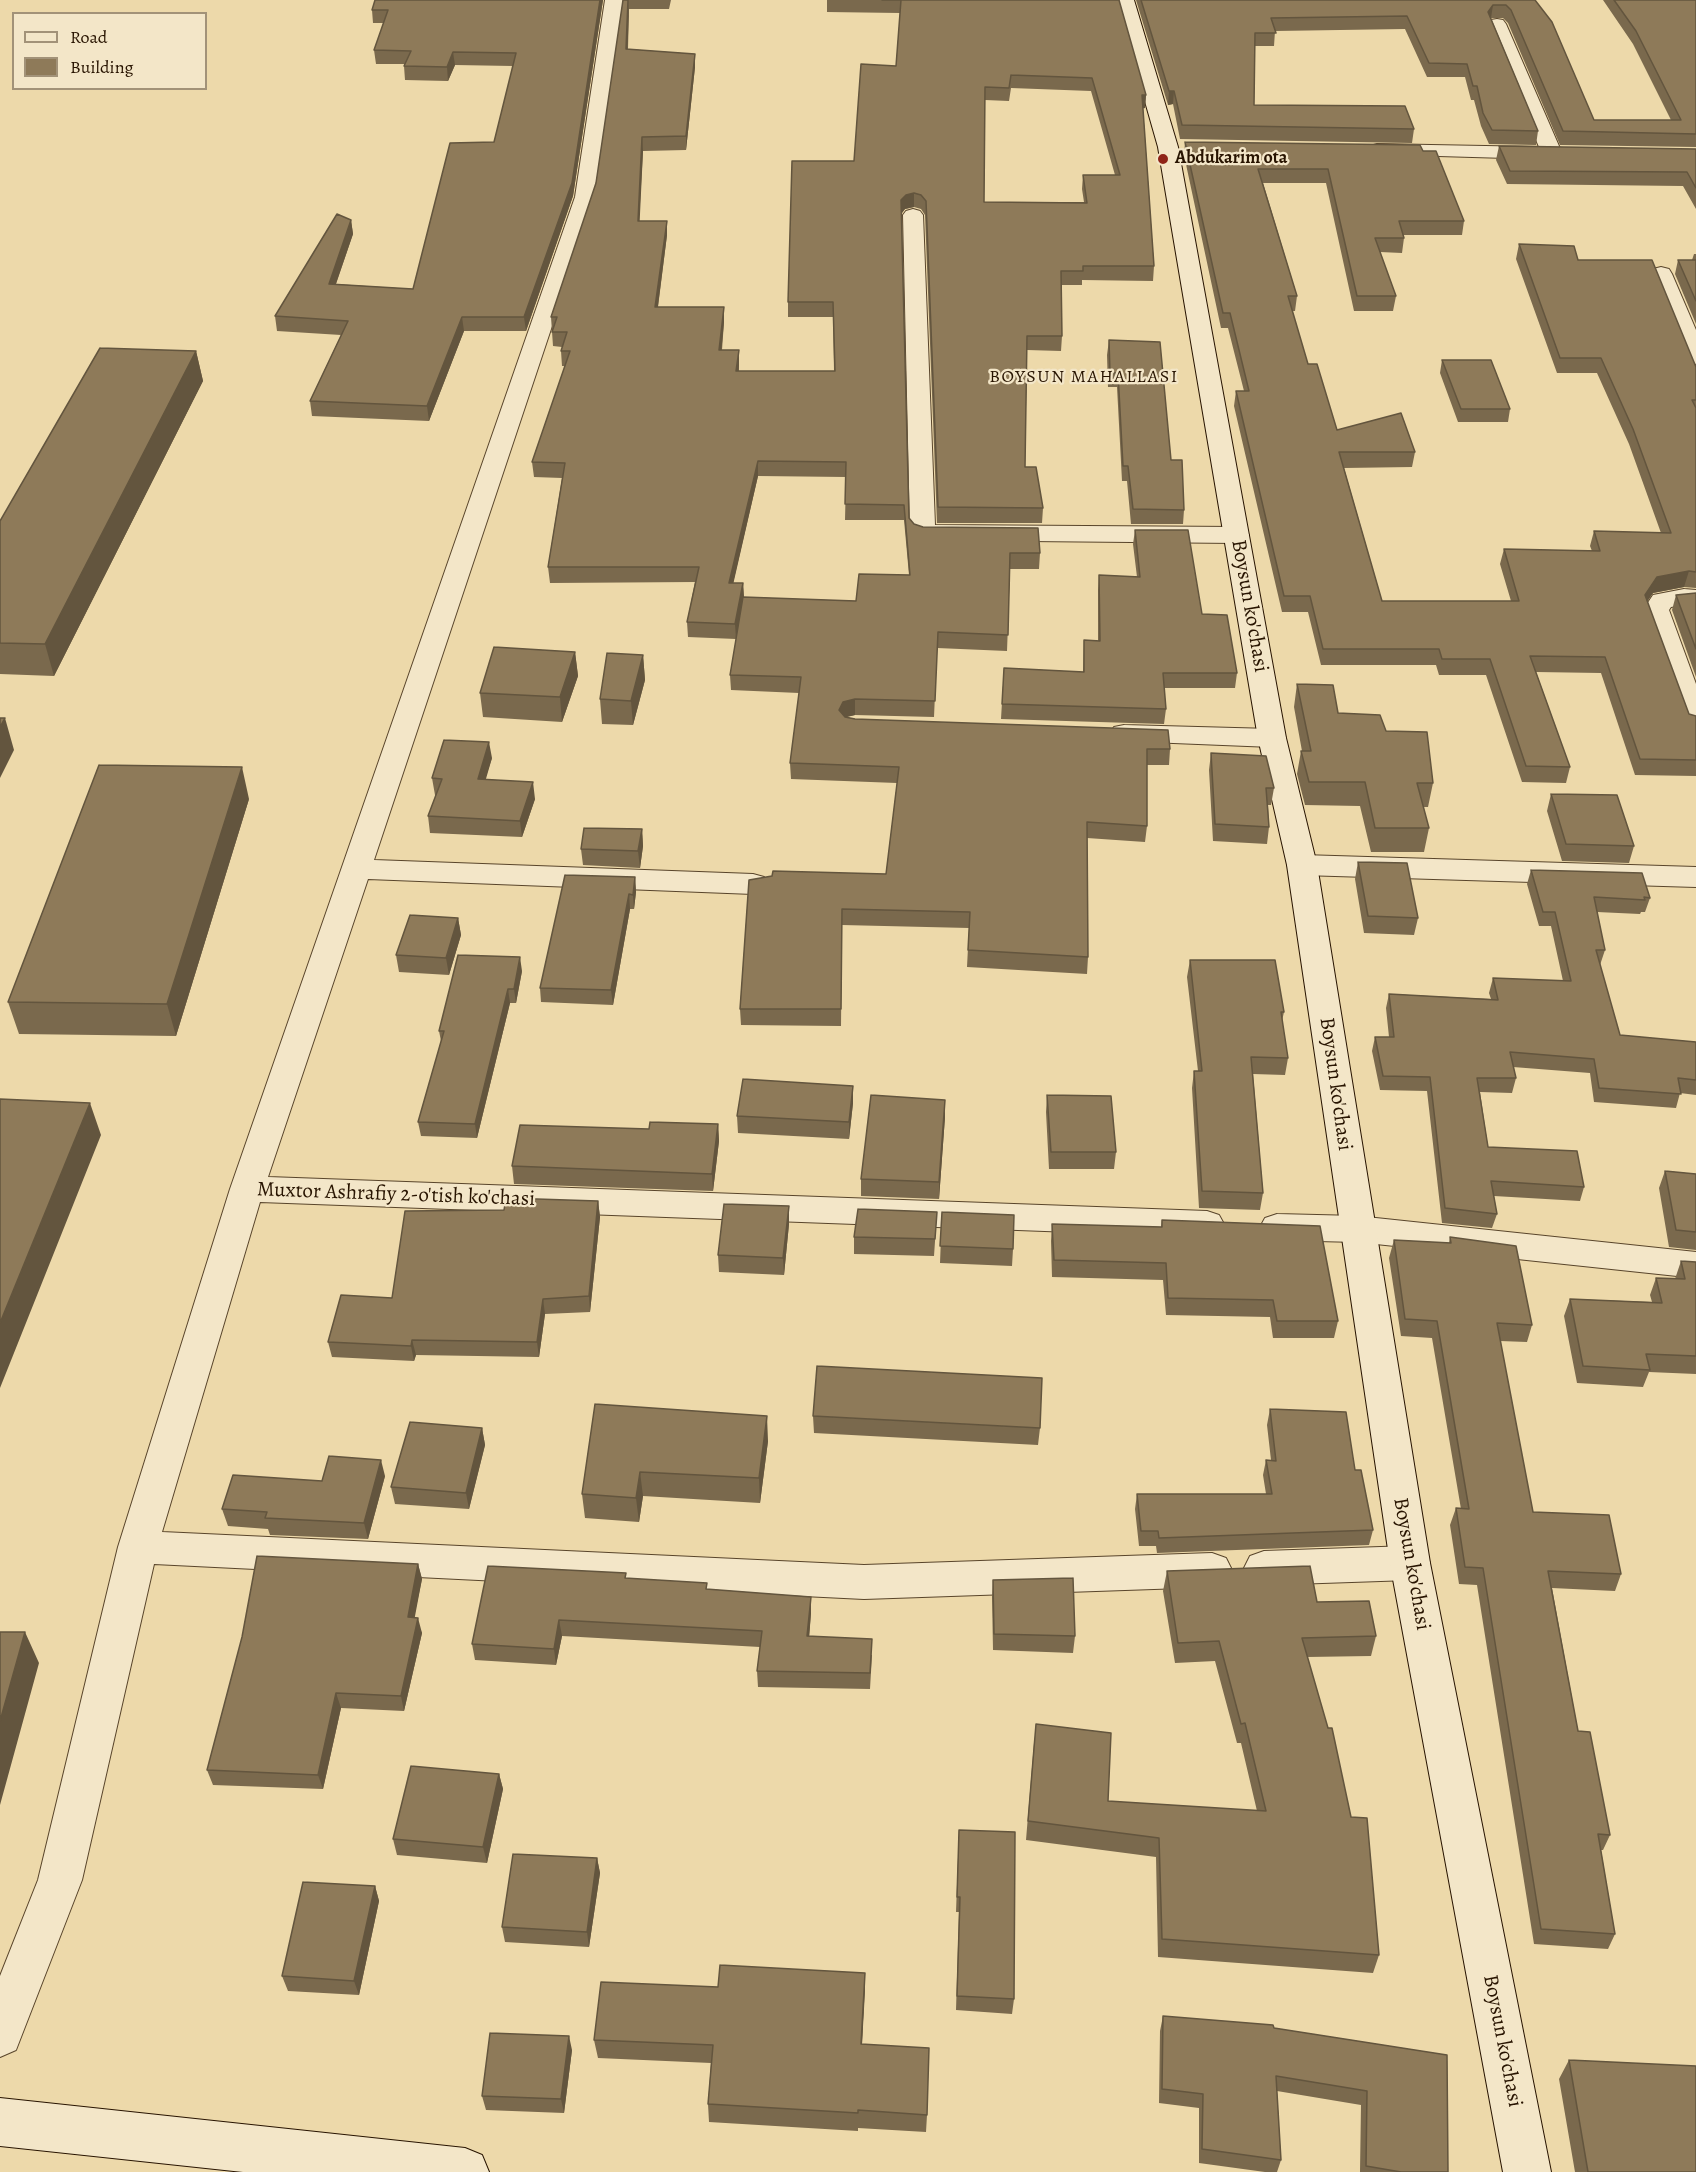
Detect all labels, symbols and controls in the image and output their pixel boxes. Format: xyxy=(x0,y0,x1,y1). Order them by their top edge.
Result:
legend xyxy=(12,12,207,90)
text: Road xyxy=(70,25,107,49)
text: Building xyxy=(70,55,134,79)
place label: Abdukarim ota xyxy=(1175,148,1287,170)
marker: Abdukarim ota xyxy=(1156,152,1170,166)
district label: BOYSUN MAHALLASI xyxy=(989,367,1179,389)
street label: Boysun ko'chasi xyxy=(1225,538,1273,674)
street label: Boysun ko'chasi xyxy=(1313,1016,1357,1152)
street label: Muxtor Ashrafiy 2-o'tish ko'chasi xyxy=(256,1178,536,1212)
street label: Boysun ko'chasi xyxy=(1387,1496,1435,1632)
street label: Boysun ko'chasi xyxy=(1477,1973,1527,2109)

